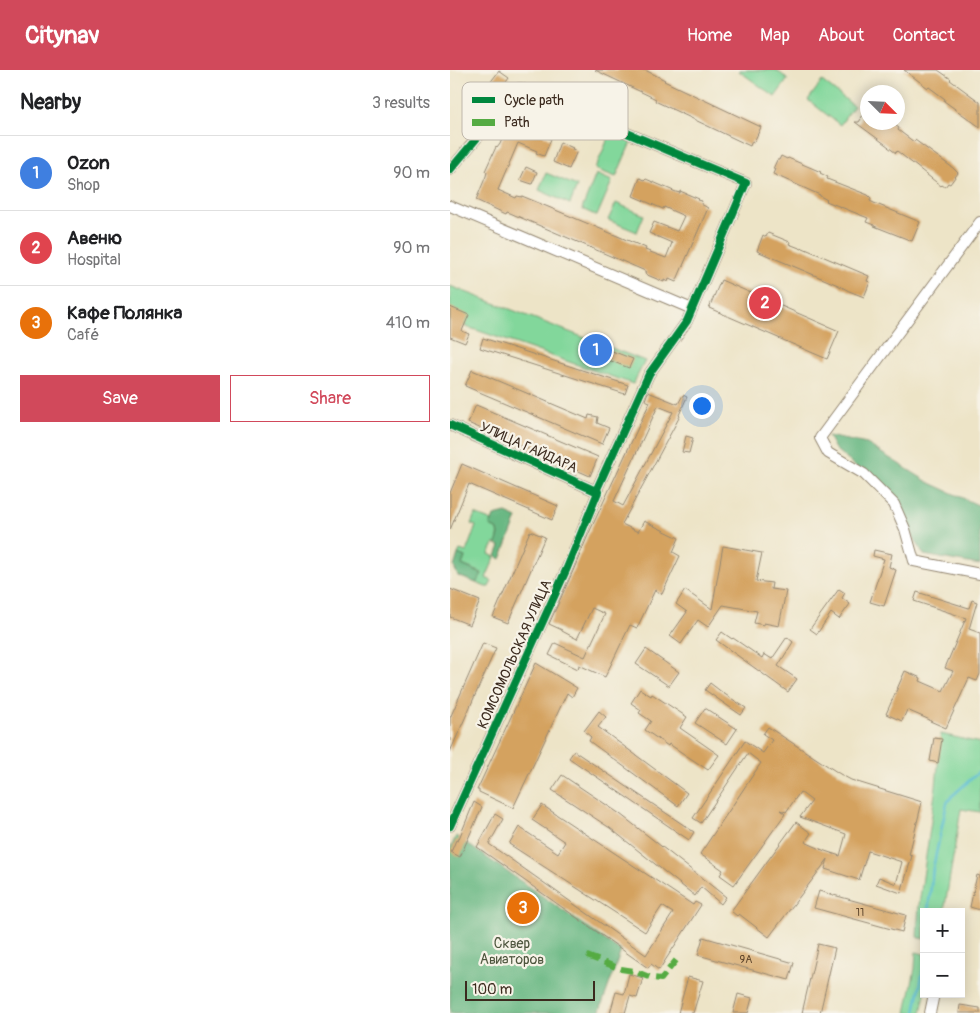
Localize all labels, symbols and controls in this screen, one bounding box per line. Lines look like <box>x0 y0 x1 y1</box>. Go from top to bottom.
text: Citynav <box>25 21 100 50</box>
text: Home <box>687 24 732 47</box>
text: Map <box>760 24 790 47</box>
text: About <box>818 24 864 47</box>
text: Contact <box>892 24 955 47</box>
legend <box>462 82 628 140</box>
north arrow <box>860 85 905 130</box>
text: Nearby <box>20 89 81 116</box>
text: Cycle path <box>504 92 564 109</box>
text: 3 results <box>372 93 430 113</box>
text: Path <box>504 114 529 131</box>
text: Ozon <box>67 151 110 175</box>
text: 1 <box>33 163 39 183</box>
text: 90 m <box>393 163 430 183</box>
text: Shop <box>67 175 100 195</box>
text: Авеню <box>67 226 122 250</box>
text: 2 <box>32 238 40 258</box>
text: 90 m <box>393 238 430 258</box>
text: Hospital <box>67 250 121 270</box>
pin: 2 <box>749 284 781 322</box>
text: Кафе Полянка <box>67 301 182 325</box>
text: 3 <box>32 313 40 333</box>
text: 410 m <box>386 313 430 333</box>
text: Café <box>67 325 99 345</box>
pin: 1 <box>580 331 612 369</box>
button: Save <box>20 375 220 422</box>
button: Share <box>230 375 430 422</box>
your location <box>689 393 715 419</box>
street label: УЛИЦА ГАЙДАРА <box>477 418 580 477</box>
street label: КОМСОМОЛЬСКАЯ УЛИЦА <box>474 577 555 731</box>
pin: 3 <box>507 889 539 927</box>
house number: 11 <box>856 906 864 919</box>
map controls <box>920 908 965 998</box>
button: + <box>920 908 965 953</box>
park label: Сквер Авиаторов <box>480 935 544 968</box>
house number: 9А <box>740 953 752 966</box>
button: − <box>920 953 965 998</box>
scale bar <box>465 978 595 1001</box>
text: 100 m <box>472 981 512 998</box>

